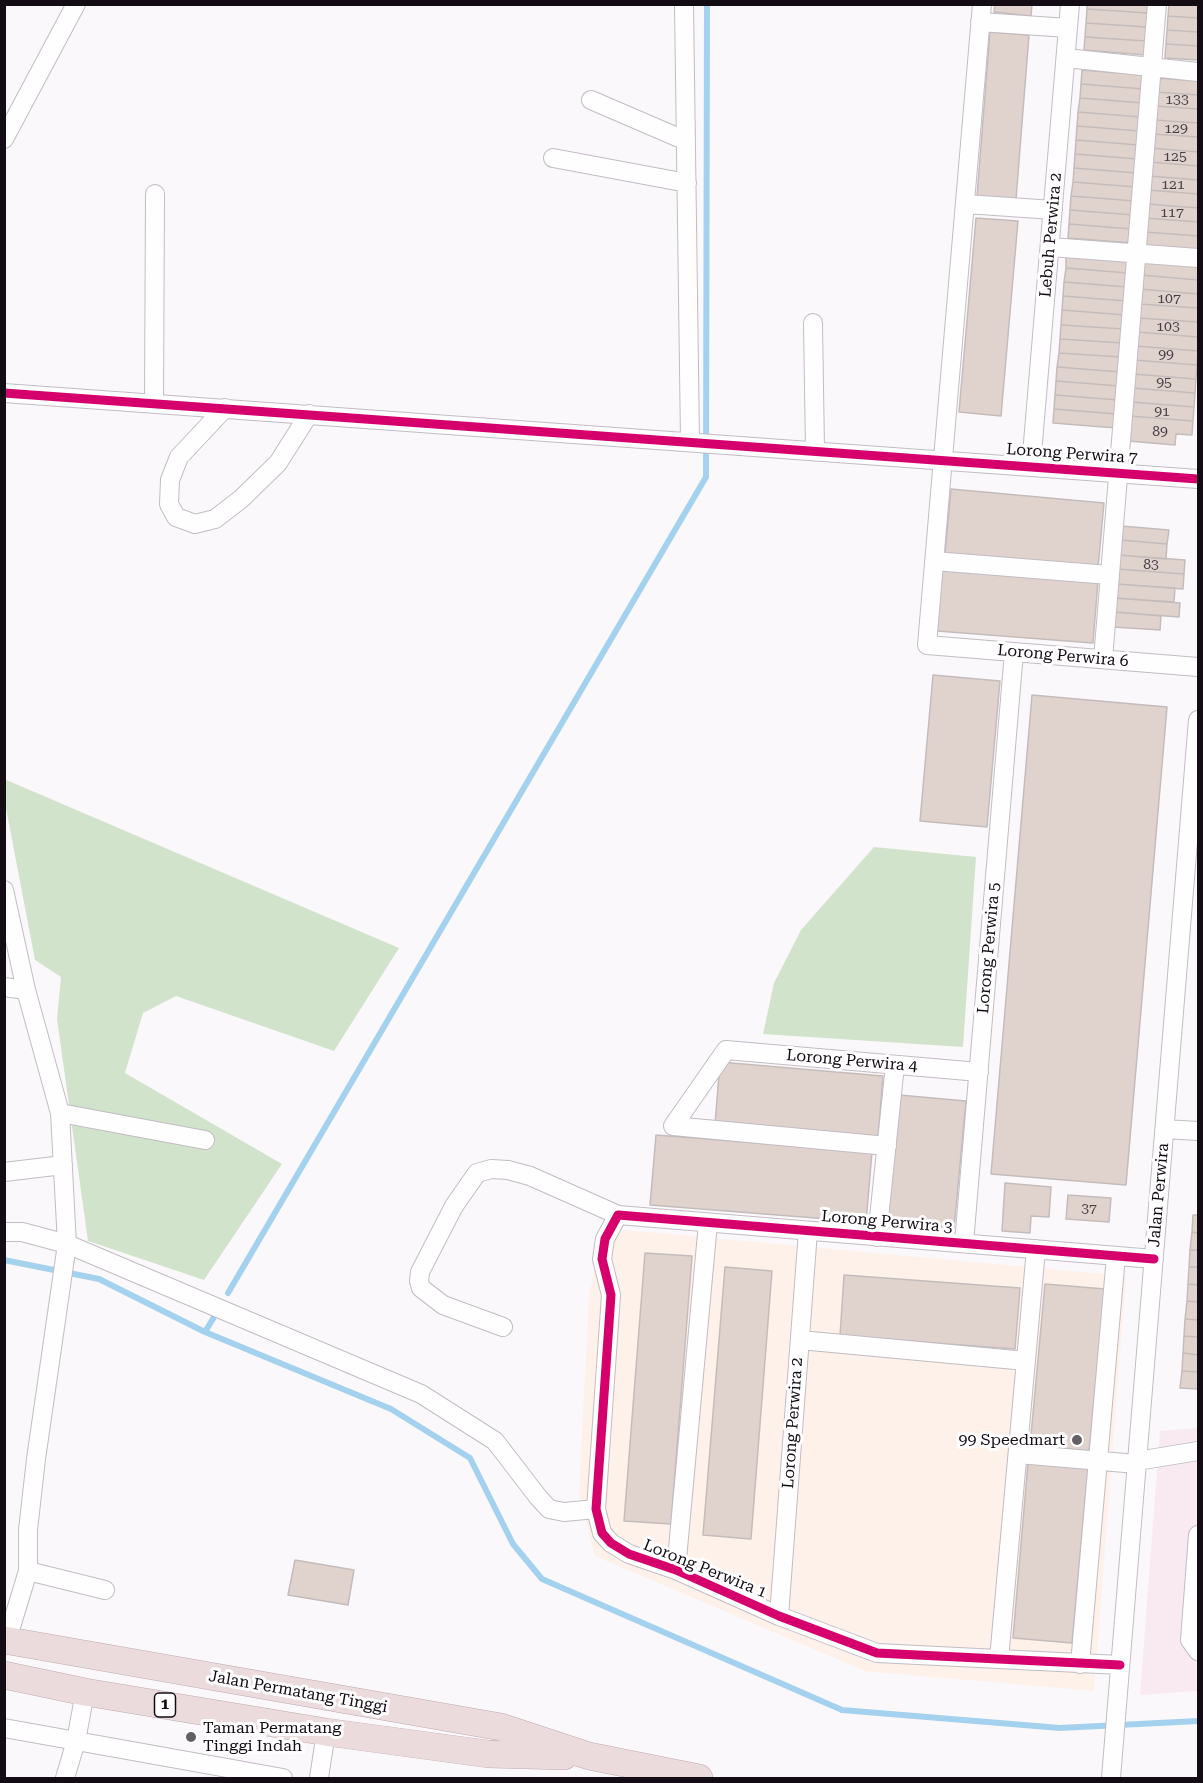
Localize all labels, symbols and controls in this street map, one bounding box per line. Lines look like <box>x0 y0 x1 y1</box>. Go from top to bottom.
house number: 133 <box>1165 92 1189 108</box>
house number: 129 <box>1164 121 1188 137</box>
house number: 125 <box>1163 149 1187 165</box>
street label: Lebuh Perwira 2 <box>1036 172 1066 298</box>
house number: 121 <box>1161 177 1185 193</box>
house number: 117 <box>1160 205 1184 221</box>
house number: 107 <box>1157 291 1181 307</box>
house number: 103 <box>1156 319 1180 335</box>
house number: 99 <box>1158 347 1174 363</box>
house number: 95 <box>1156 375 1172 391</box>
house number: 91 <box>1154 404 1170 420</box>
house number: 89 <box>1152 424 1168 440</box>
street label: Lorong Perwira 7 <box>1006 440 1138 468</box>
house number: 83 <box>1143 557 1159 573</box>
street label: Lorong Perwira 6 <box>997 641 1129 671</box>
street label: Lorong Perwira 5 <box>974 882 1004 1014</box>
street label: Lorong Perwira 4 <box>786 1046 918 1076</box>
street label: Jalan Perwira <box>1145 1142 1173 1248</box>
house number: 37 <box>1081 1201 1097 1217</box>
street label: Lorong Perwira 3 <box>821 1207 953 1237</box>
street label: Lorong Perwira 2 <box>779 1357 807 1489</box>
place label: 99 Speedmart <box>959 1430 1065 1450</box>
marker: 99 Speedmart <box>1070 1433 1084 1447</box>
street label: Lorong Perwira 1 <box>640 1535 770 1603</box>
street label: Jalan Permatang Tinggi <box>207 1667 389 1717</box>
road number: 1 <box>154 1693 176 1717</box>
place label: Taman Permatang Tinggi Indah <box>203 1718 341 1756</box>
marker: Taman Permatang Tinggi Indah <box>184 1730 198 1744</box>

